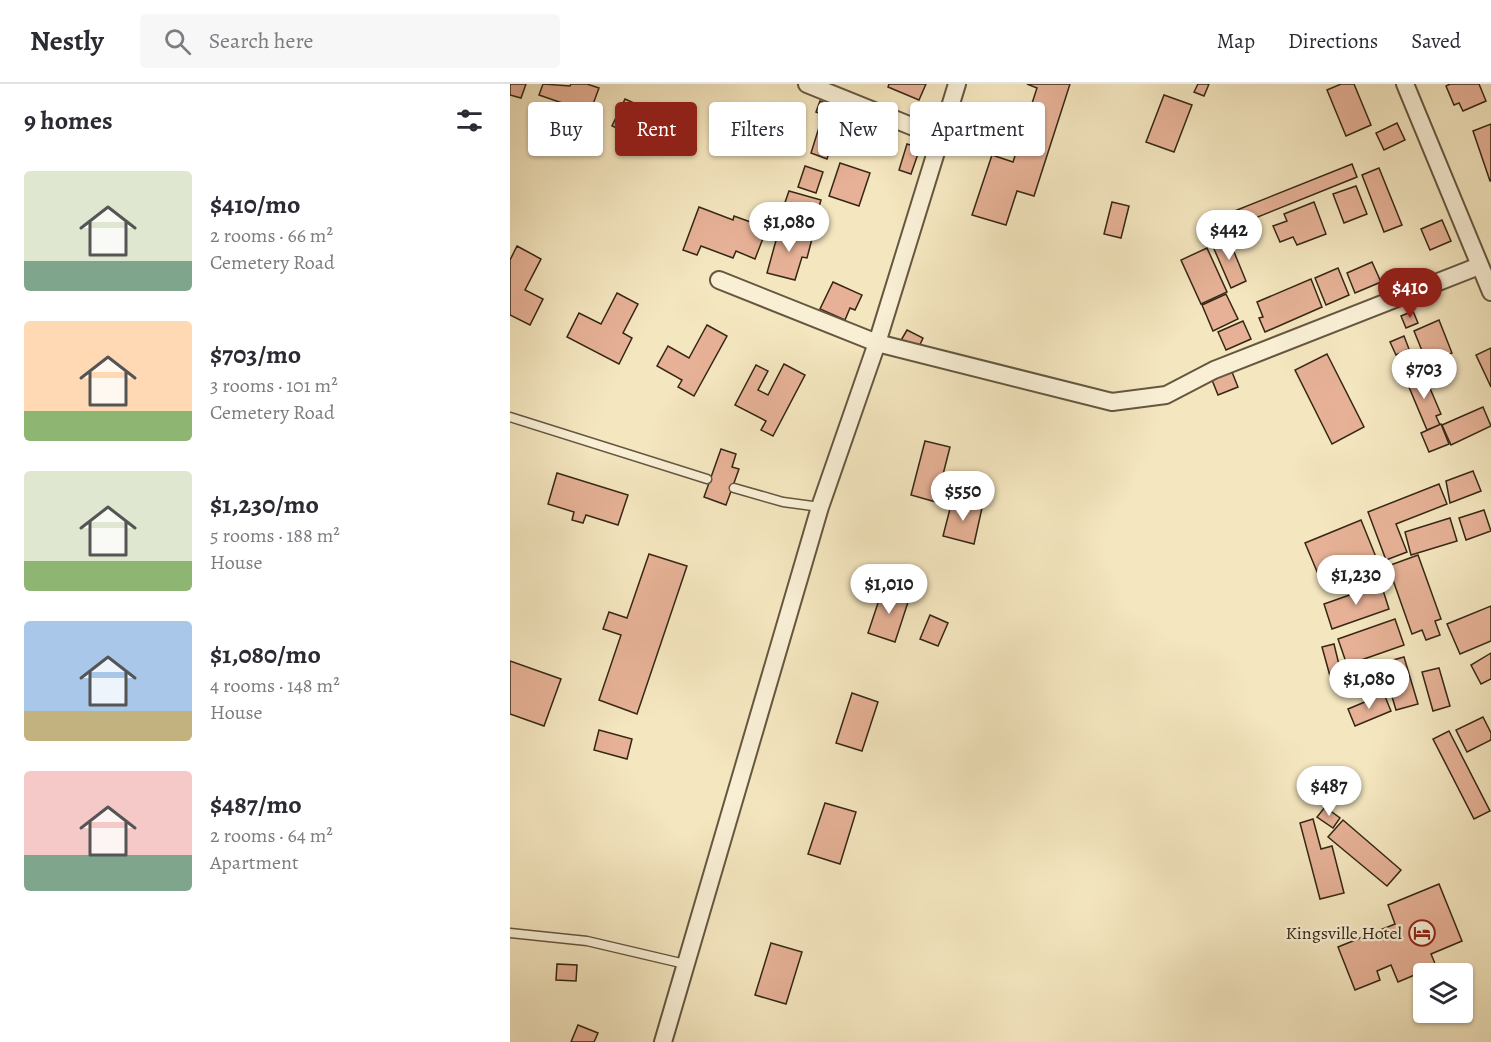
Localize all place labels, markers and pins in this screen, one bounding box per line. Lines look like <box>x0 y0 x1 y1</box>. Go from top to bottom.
pin: $1,080 <box>740 202 838 253</box>
pin: $442 <box>1193 210 1265 261</box>
pin: $410 <box>1374 268 1446 319</box>
pin: $703 <box>1388 349 1460 400</box>
pin: $550 <box>927 471 999 522</box>
pin: $1,230 <box>1307 555 1405 606</box>
pin: $1,010 <box>840 564 938 615</box>
pin: $1,080 <box>1320 659 1418 710</box>
pin: $487 <box>1293 766 1365 817</box>
hotel icon: Kingsville Hotel <box>1407 918 1437 948</box>
place label: Kingsville Hotel <box>1285 921 1403 945</box>

